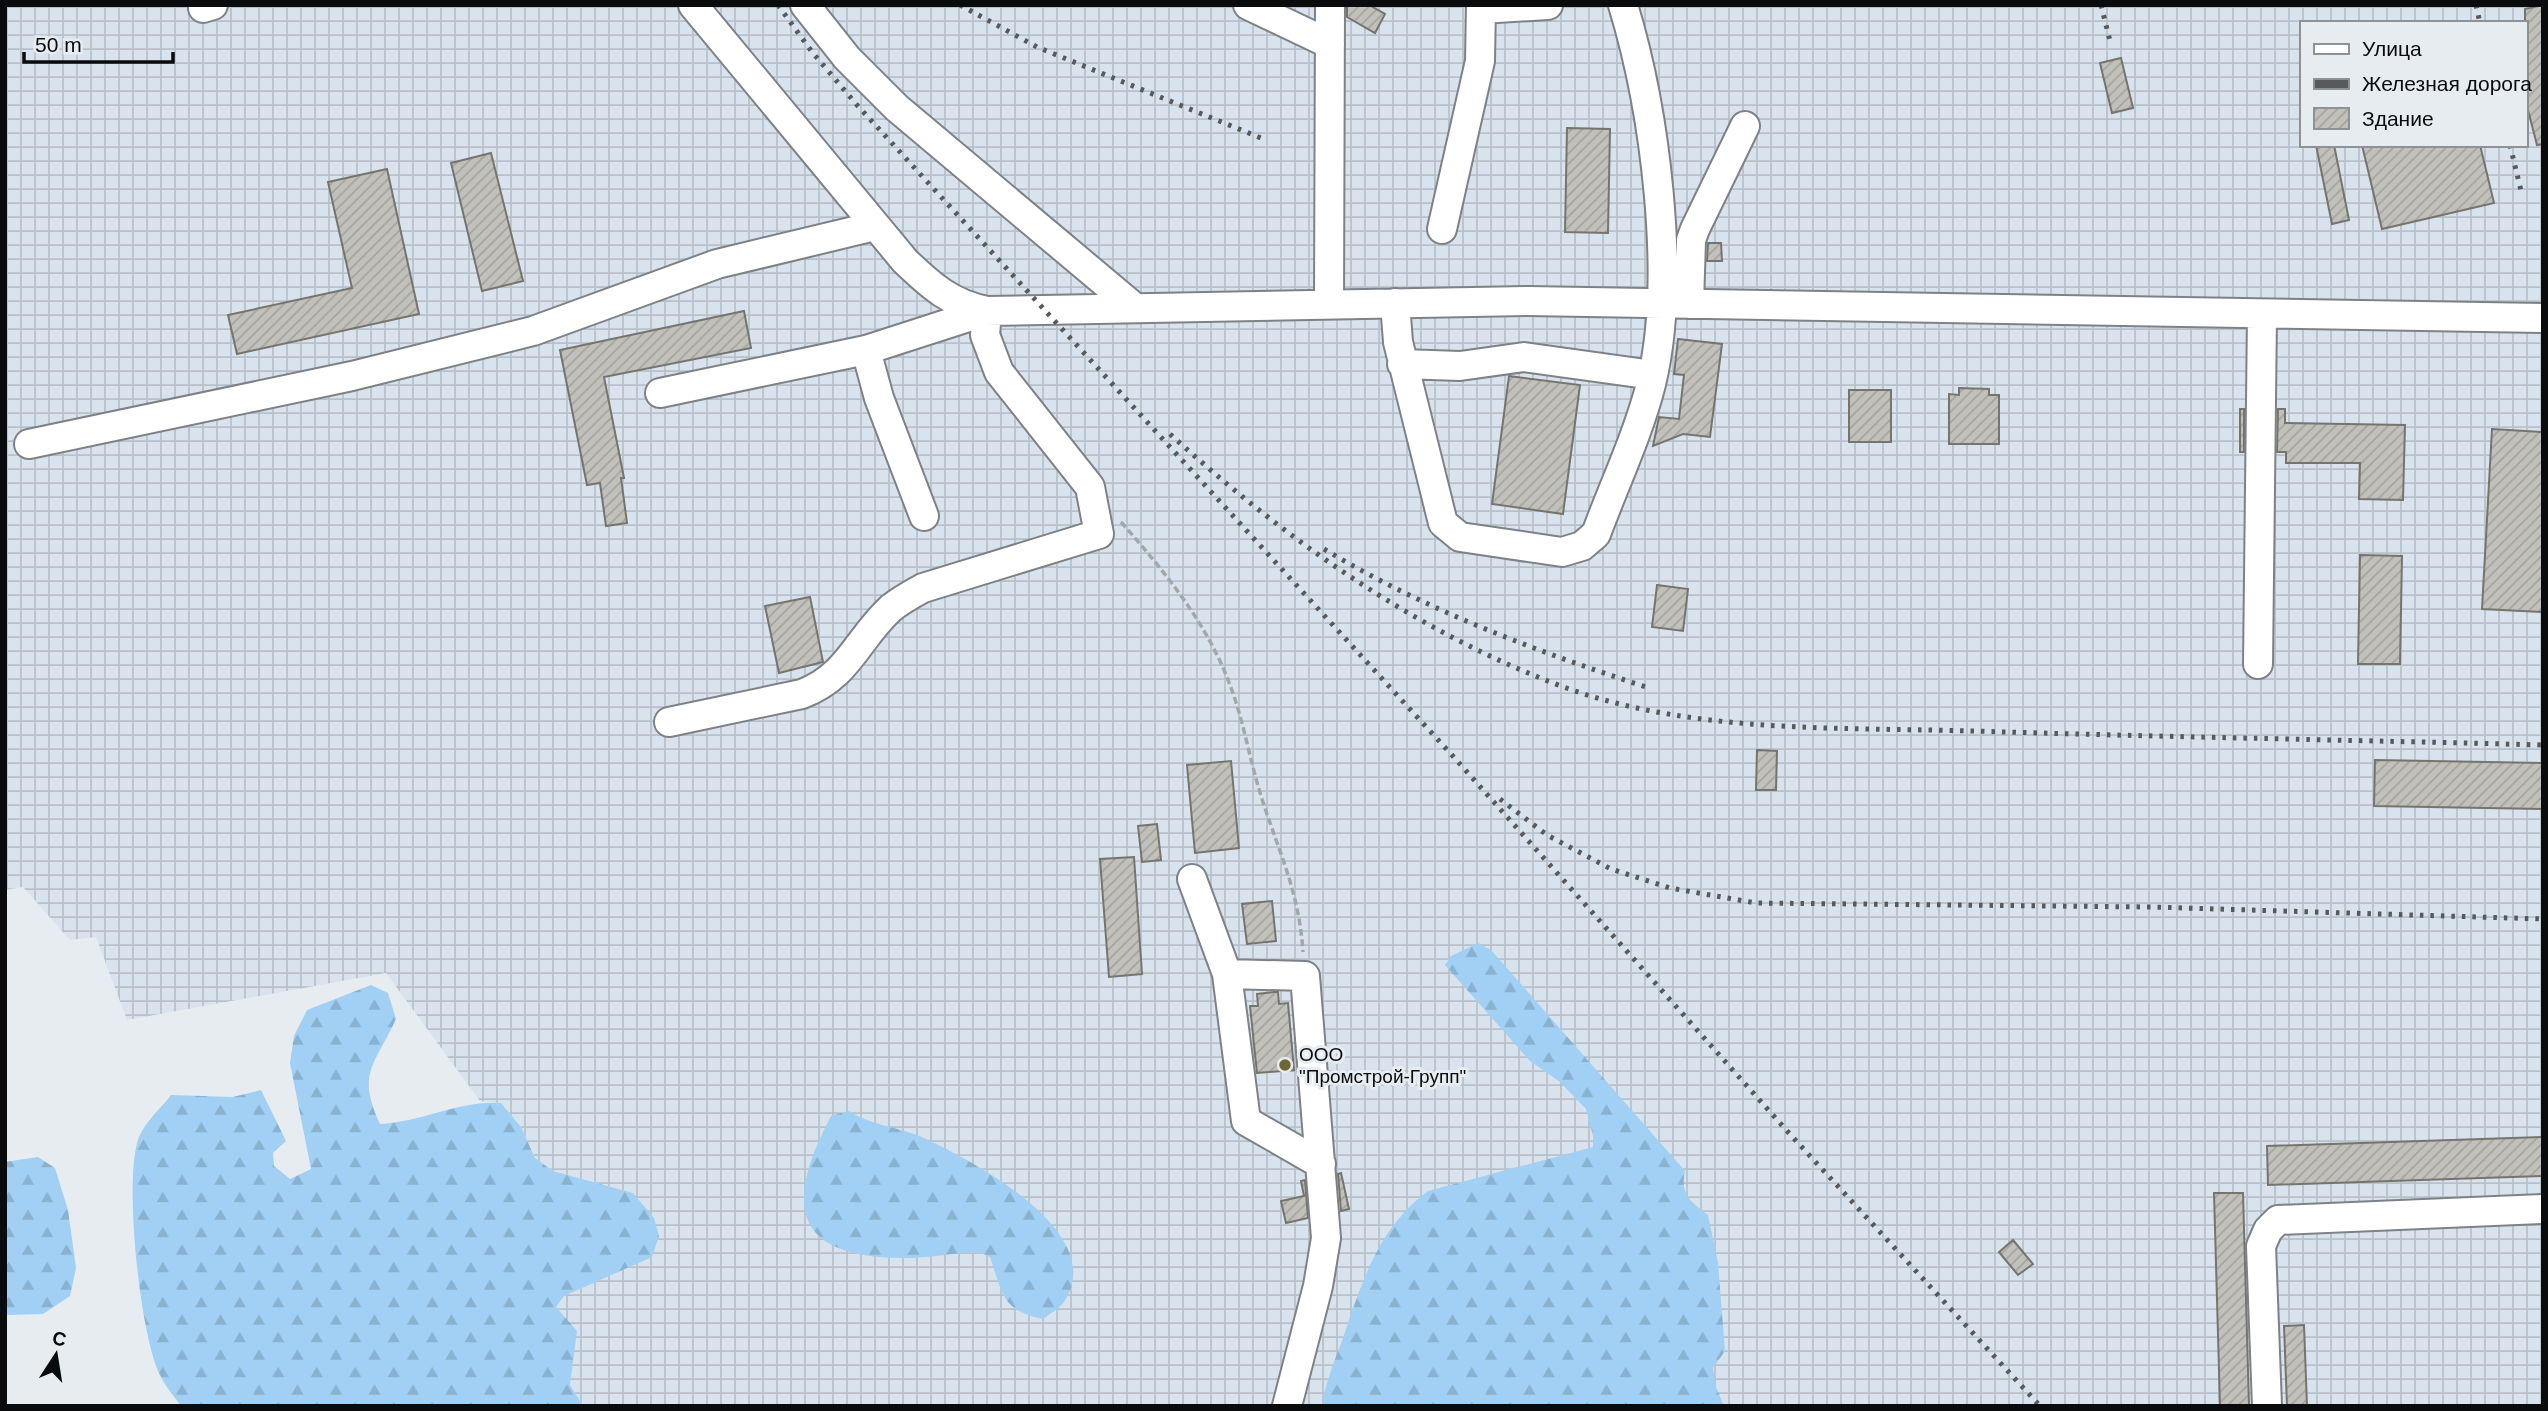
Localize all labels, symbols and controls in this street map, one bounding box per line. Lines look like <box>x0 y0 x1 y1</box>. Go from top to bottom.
scale bar <box>24 21 173 65</box>
legend <box>2300 21 2527 147</box>
text: 50 m <box>35 33 82 56</box>
text: Улица <box>2362 37 2422 60</box>
text: Железная дорога <box>2362 72 2532 95</box>
text: Здание <box>2362 107 2434 130</box>
place label: ООО "Промстрой-Групп" <box>1299 1044 1466 1087</box>
marker: ООО "Промстрой-Групп" <box>1277 1057 1293 1073</box>
north arrow <box>21 1320 91 1390</box>
text: С <box>51 1327 69 1351</box>

